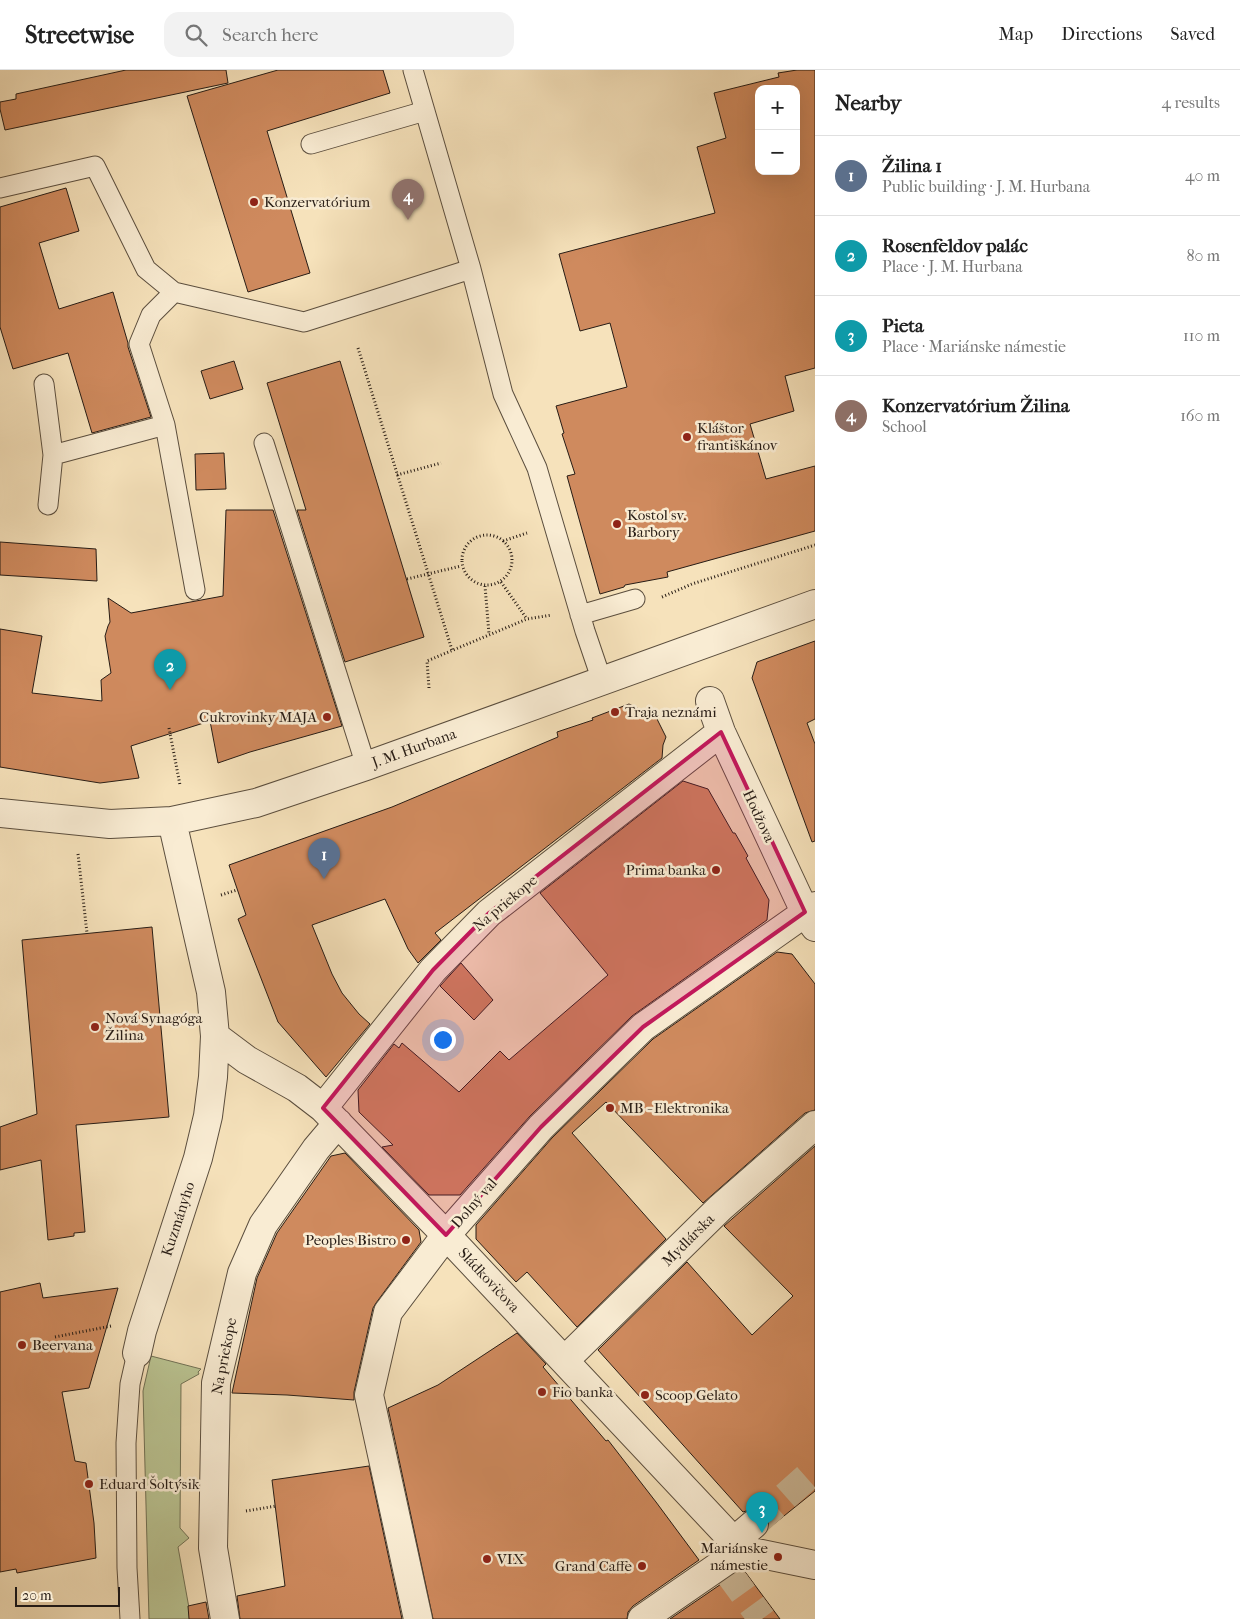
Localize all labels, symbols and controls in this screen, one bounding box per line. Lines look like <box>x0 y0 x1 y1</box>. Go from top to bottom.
search box <box>164 12 514 57</box>
text: Streetwise <box>25 21 134 49</box>
icon: search <box>182 21 210 49</box>
text: Search here <box>222 24 318 46</box>
text: Map <box>999 24 1033 45</box>
text: Directions <box>1061 24 1142 45</box>
text: Saved <box>1170 24 1215 45</box>
map controls <box>755 85 800 175</box>
button: + <box>755 85 800 130</box>
text: Nearby <box>835 91 901 115</box>
text: 4 results <box>1162 93 1220 112</box>
button: − <box>755 130 800 175</box>
text: Žilina 1 <box>882 155 942 177</box>
text: 1 <box>848 166 854 185</box>
text: 40 m <box>1185 166 1220 185</box>
text: Public building · J. M. Hurbana <box>882 177 1090 196</box>
pin: 4 <box>392 179 424 220</box>
place label: Konzervatórium <box>264 193 371 211</box>
marker: Konzervatórium <box>248 196 260 208</box>
text: Rosenfeldov palác <box>882 235 1028 257</box>
text: 2 <box>847 246 855 265</box>
text: 80 m <box>1186 246 1220 265</box>
text: Place · J. M. Hurbana <box>882 257 1023 276</box>
text: Pieta <box>882 315 924 337</box>
text: 3 <box>848 326 854 345</box>
text: 110 m <box>1183 326 1220 345</box>
text: Place · Mariánske námestie <box>882 337 1066 356</box>
text: Konzervatórium Žilina <box>882 395 1070 417</box>
text: 4 <box>846 406 856 425</box>
text: 160 m <box>1180 406 1220 425</box>
text: School <box>882 417 927 436</box>
place label: Kláštor františkánov <box>697 419 778 454</box>
marker: Kláštor františkánov <box>681 431 693 443</box>
place label: Kostol sv. Barbory <box>627 506 686 541</box>
marker: Kostol sv. Barbory <box>611 518 623 530</box>
pin: 2 <box>154 649 186 690</box>
place label: Traja neznámi <box>625 703 717 721</box>
marker: Traja neznámi <box>609 706 621 718</box>
place label: Cukrovinky MAJA <box>199 708 317 726</box>
marker: Cukrovinky MAJA <box>321 711 333 723</box>
street label: J. M. Hurbana <box>369 724 460 772</box>
street label: Hodžova <box>739 787 779 846</box>
pin: 1 <box>308 838 340 879</box>
place label: Prima banka <box>625 861 707 879</box>
marker: Prima banka <box>710 864 722 876</box>
street label: Na priekope <box>469 871 541 935</box>
place label: Nová Synagóga Žilina <box>105 1009 204 1044</box>
marker: Nová Synagóga Žilina <box>89 1021 101 1033</box>
your location <box>430 1027 456 1053</box>
place label: MB - Elektronika <box>620 1099 730 1117</box>
marker: MB - Elektronika <box>604 1102 616 1114</box>
street label: Dolný val <box>447 1174 501 1232</box>
street label: Kuzmányho <box>158 1179 199 1259</box>
street label: Mydlárska <box>658 1209 719 1270</box>
place label: Peoples Bistro <box>305 1231 396 1249</box>
marker: Peoples Bistro <box>400 1234 412 1246</box>
street label: Sládkovičova <box>454 1244 524 1317</box>
street label: Na priekope <box>208 1315 240 1396</box>
place label: Beervana <box>32 1336 94 1354</box>
marker: Beervana <box>16 1339 28 1351</box>
place label: Fio banka <box>552 1383 614 1401</box>
marker: Fio banka <box>536 1386 548 1398</box>
place label: Scoop Gelato <box>655 1386 738 1404</box>
marker: Scoop Gelato <box>639 1389 651 1401</box>
place label: Eduard Šoltýsik <box>99 1475 200 1493</box>
marker: Eduard Šoltýsik <box>83 1478 95 1490</box>
pin: 3 <box>746 1492 778 1533</box>
place label: Mariánske námestie <box>700 1539 769 1574</box>
place label: VIX <box>496 1550 525 1568</box>
marker: Mariánske námestie <box>772 1551 784 1563</box>
marker: VIX <box>481 1553 493 1565</box>
place label: Grand Caffe <box>555 1557 633 1575</box>
marker: Grand Caffe <box>636 1560 648 1572</box>
scale bar <box>15 1584 120 1607</box>
text: 20 m <box>22 1587 52 1604</box>

